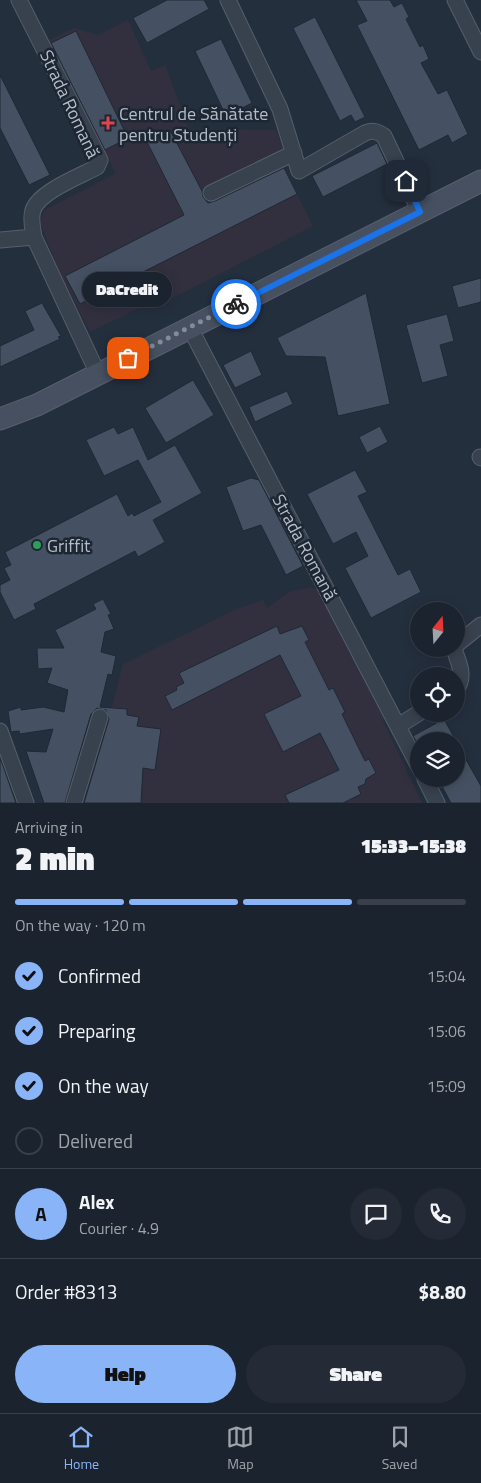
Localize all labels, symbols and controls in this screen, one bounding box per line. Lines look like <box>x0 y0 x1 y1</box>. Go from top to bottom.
street label: Strada Romană <box>33 45 107 163</box>
place label: Centrul de Sănătate pentru Studenți <box>119 100 268 148</box>
marker: Centrul de Sănătate pentru Studenți <box>101 116 115 130</box>
pin <box>385 160 427 202</box>
icon: home <box>392 167 420 195</box>
callout: DaCredit <box>83 273 173 308</box>
text: DaCredit <box>96 277 158 301</box>
courier <box>211 279 261 329</box>
icon: bike <box>222 290 250 318</box>
pin <box>107 337 149 379</box>
icon: bag <box>114 344 142 372</box>
street label: Strada Romană <box>266 489 344 605</box>
place label: Griffit <box>47 532 91 559</box>
marker: Griffit <box>31 539 43 551</box>
north arrow <box>410 602 465 658</box>
map controls <box>410 602 465 787</box>
button: locate <box>410 667 465 722</box>
button: layers <box>410 732 465 787</box>
text: Arriving in <box>15 815 83 839</box>
text: 15:33–15:38 <box>361 831 466 860</box>
text: 2 min <box>15 834 95 882</box>
text: On the way · 120 m <box>15 913 146 937</box>
text: Confirmed <box>58 961 141 990</box>
icon: check <box>15 962 43 990</box>
text: 15:04 <box>427 964 466 988</box>
text: Preparing <box>58 1016 135 1045</box>
icon: check <box>15 1017 43 1045</box>
text: 15:06 <box>427 1019 466 1043</box>
text: On the way <box>58 1071 149 1100</box>
icon: check <box>15 1072 43 1100</box>
text: 15:09 <box>427 1074 466 1098</box>
text: Delivered <box>58 1126 133 1155</box>
text: Alex <box>79 1187 114 1216</box>
button: chat <box>350 1188 402 1240</box>
button: phone <box>414 1188 466 1240</box>
text: A <box>35 1199 47 1228</box>
text: Courier · 4.9 <box>79 1216 159 1240</box>
text: Order #8313 <box>15 1277 117 1306</box>
text: $8.80 <box>419 1277 466 1306</box>
button: Help <box>15 1345 236 1403</box>
button: Share <box>246 1345 466 1403</box>
tab: Home <box>64 1423 99 1474</box>
tab: Map <box>226 1423 254 1474</box>
tab: Saved <box>382 1423 417 1474</box>

